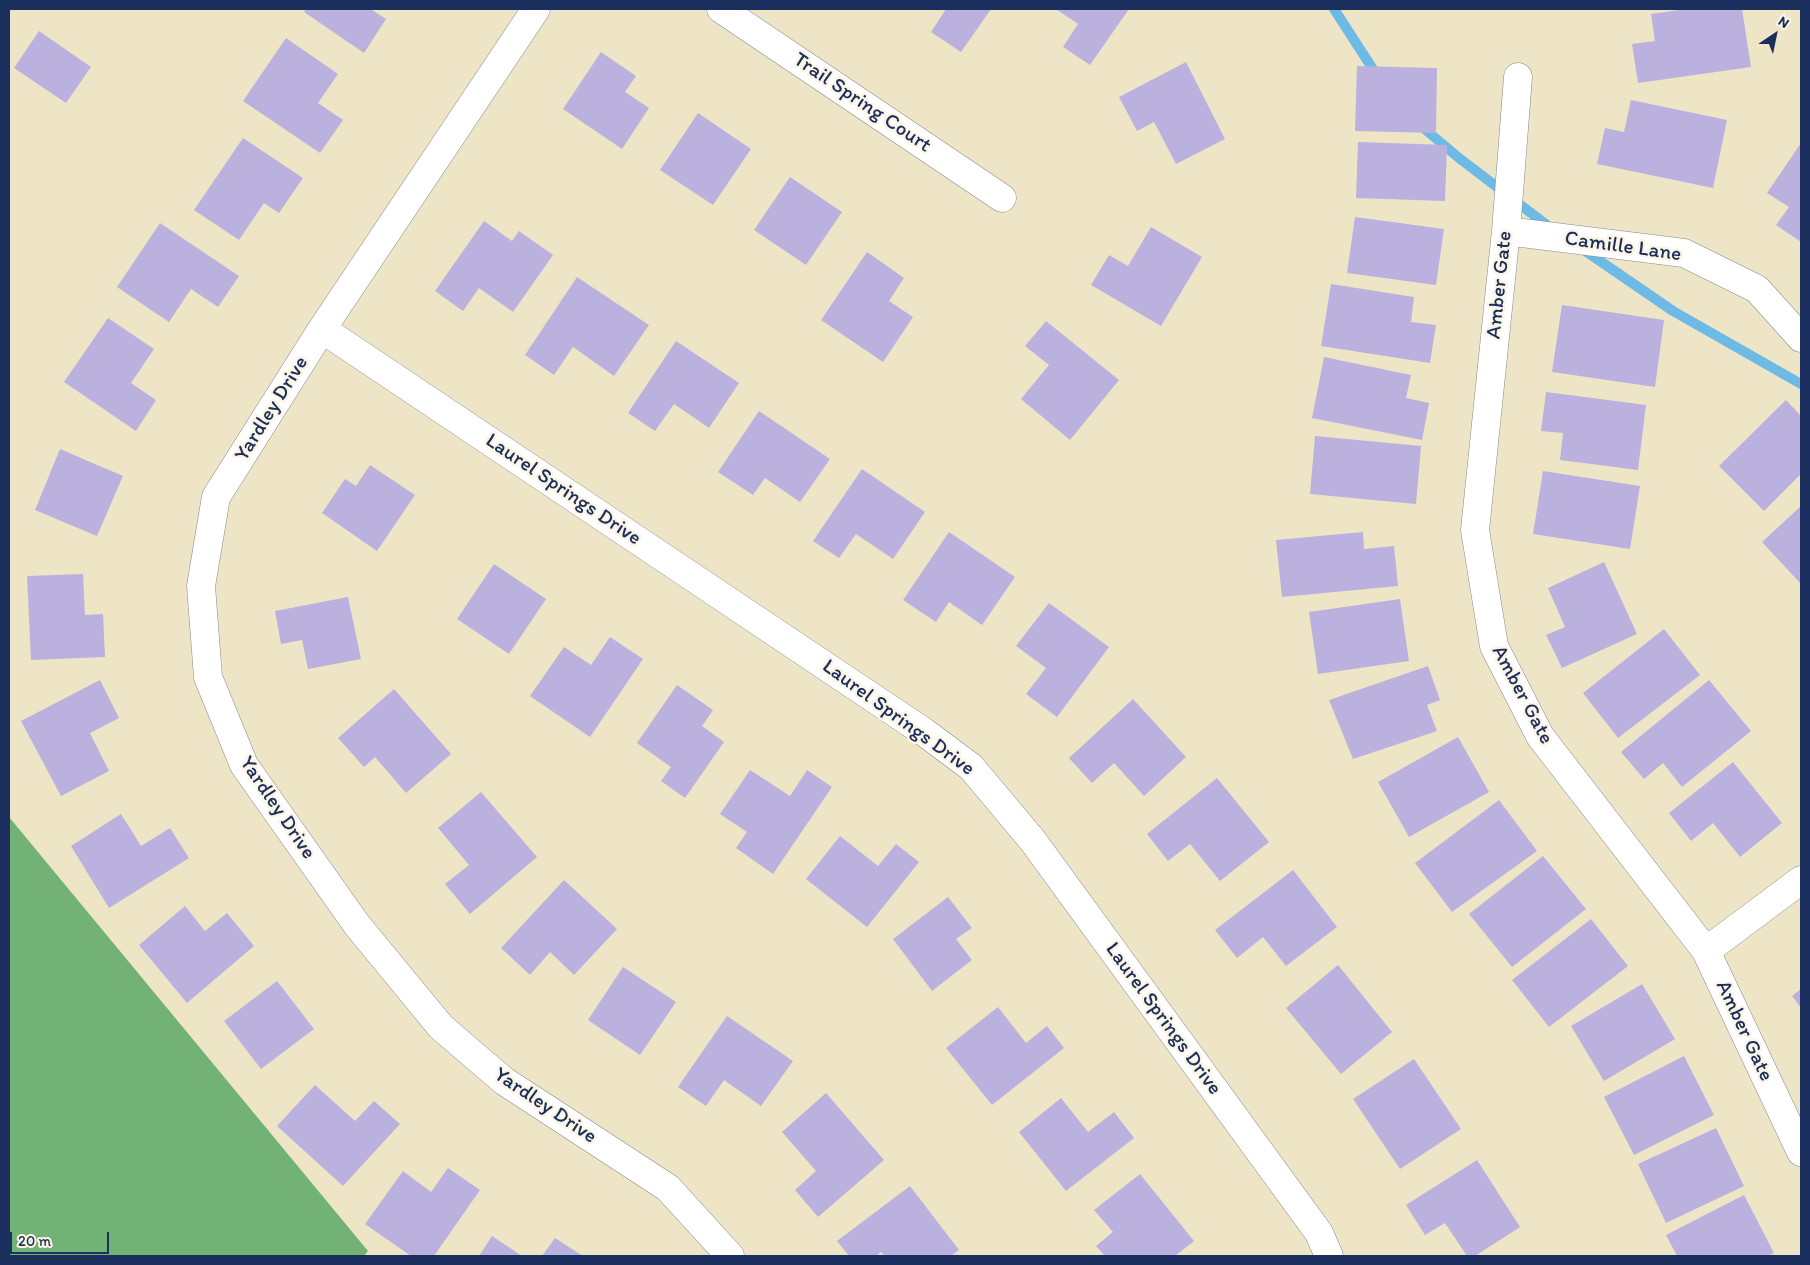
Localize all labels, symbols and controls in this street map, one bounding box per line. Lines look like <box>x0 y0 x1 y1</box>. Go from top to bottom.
north arrow <box>1750 10 1800 60</box>
text: N <box>1775 12 1792 32</box>
street label: Trail Spring Court <box>788 48 936 158</box>
street label: Camille Lane <box>1563 226 1683 268</box>
street label: Amber Gate <box>1482 230 1518 340</box>
street label: Yardley Drive <box>230 352 314 466</box>
street label: Laurel Springs Drive <box>480 429 646 551</box>
street label: Amber Gate <box>1485 641 1559 749</box>
street label: Laurel Springs Drive <box>817 654 979 782</box>
street label: Yardley Drive <box>233 752 321 864</box>
street label: Laurel Springs Drive <box>1099 938 1227 1100</box>
street label: Amber Gate <box>1710 977 1778 1085</box>
street label: Yardley Drive <box>489 1062 601 1150</box>
scale bar <box>12 1222 111 1254</box>
text: 20 m <box>18 1232 51 1250</box>

